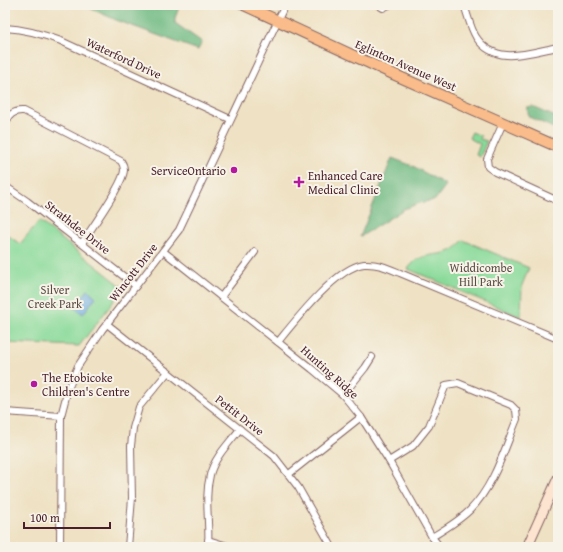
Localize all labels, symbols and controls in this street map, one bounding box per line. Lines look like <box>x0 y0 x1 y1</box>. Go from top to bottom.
street label: Waterford Drive <box>84 33 165 83</box>
street label: Eglinton Avenue West <box>353 35 460 95</box>
place label: ServiceOntario <box>151 162 226 179</box>
marker: ServiceOntario <box>229 165 239 175</box>
place label: Enhanced Care Medical Clinic <box>308 167 383 198</box>
marker: Enhanced Care Medical Clinic <box>293 176 305 188</box>
street label: Strathdee Drive <box>42 196 115 258</box>
street label: Wincott Drive <box>105 239 161 305</box>
park label: Widdicombe Hill Park <box>450 259 513 290</box>
park label: Silver Creek Park <box>28 281 83 312</box>
street label: Hunting Ridge <box>297 341 363 403</box>
place label: The Etobicoke Children's Centre <box>42 369 130 400</box>
marker: The Etobicoke Children's Centre <box>29 379 39 389</box>
street label: Pettit Drive <box>212 391 268 440</box>
scale bar <box>24 504 110 530</box>
text: 100 m <box>30 509 60 526</box>

